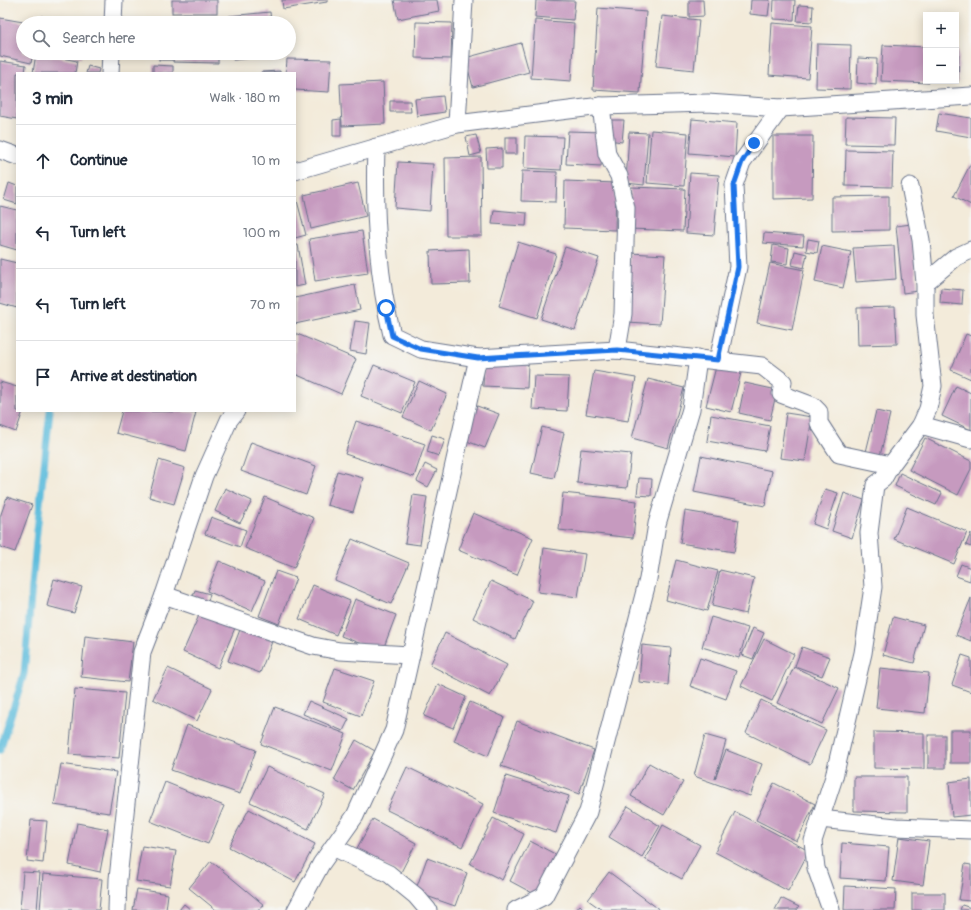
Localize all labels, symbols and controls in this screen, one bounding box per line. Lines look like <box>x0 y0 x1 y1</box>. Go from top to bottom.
map controls <box>923 12 959 84</box>
button: + <box>923 12 959 48</box>
search box <box>16 16 296 60</box>
icon: search <box>30 27 52 49</box>
text: Search here <box>62 29 135 48</box>
button: − <box>923 48 959 84</box>
text: 3 min <box>32 88 73 109</box>
text: Walk · 180 m <box>210 90 280 106</box>
route end <box>745 134 763 152</box>
icon: ahead <box>32 150 54 172</box>
text: Continue <box>70 151 128 170</box>
text: 10 m <box>252 153 280 169</box>
icon: left <box>32 222 54 244</box>
text: Turn left <box>70 223 126 242</box>
text: 100 m <box>243 225 280 241</box>
icon: left <box>32 294 54 316</box>
text: Turn left <box>70 295 126 314</box>
text: 70 m <box>250 297 280 313</box>
route start <box>377 299 395 317</box>
icon: arrive <box>32 366 54 388</box>
text: Arrive at destination <box>70 367 197 386</box>

